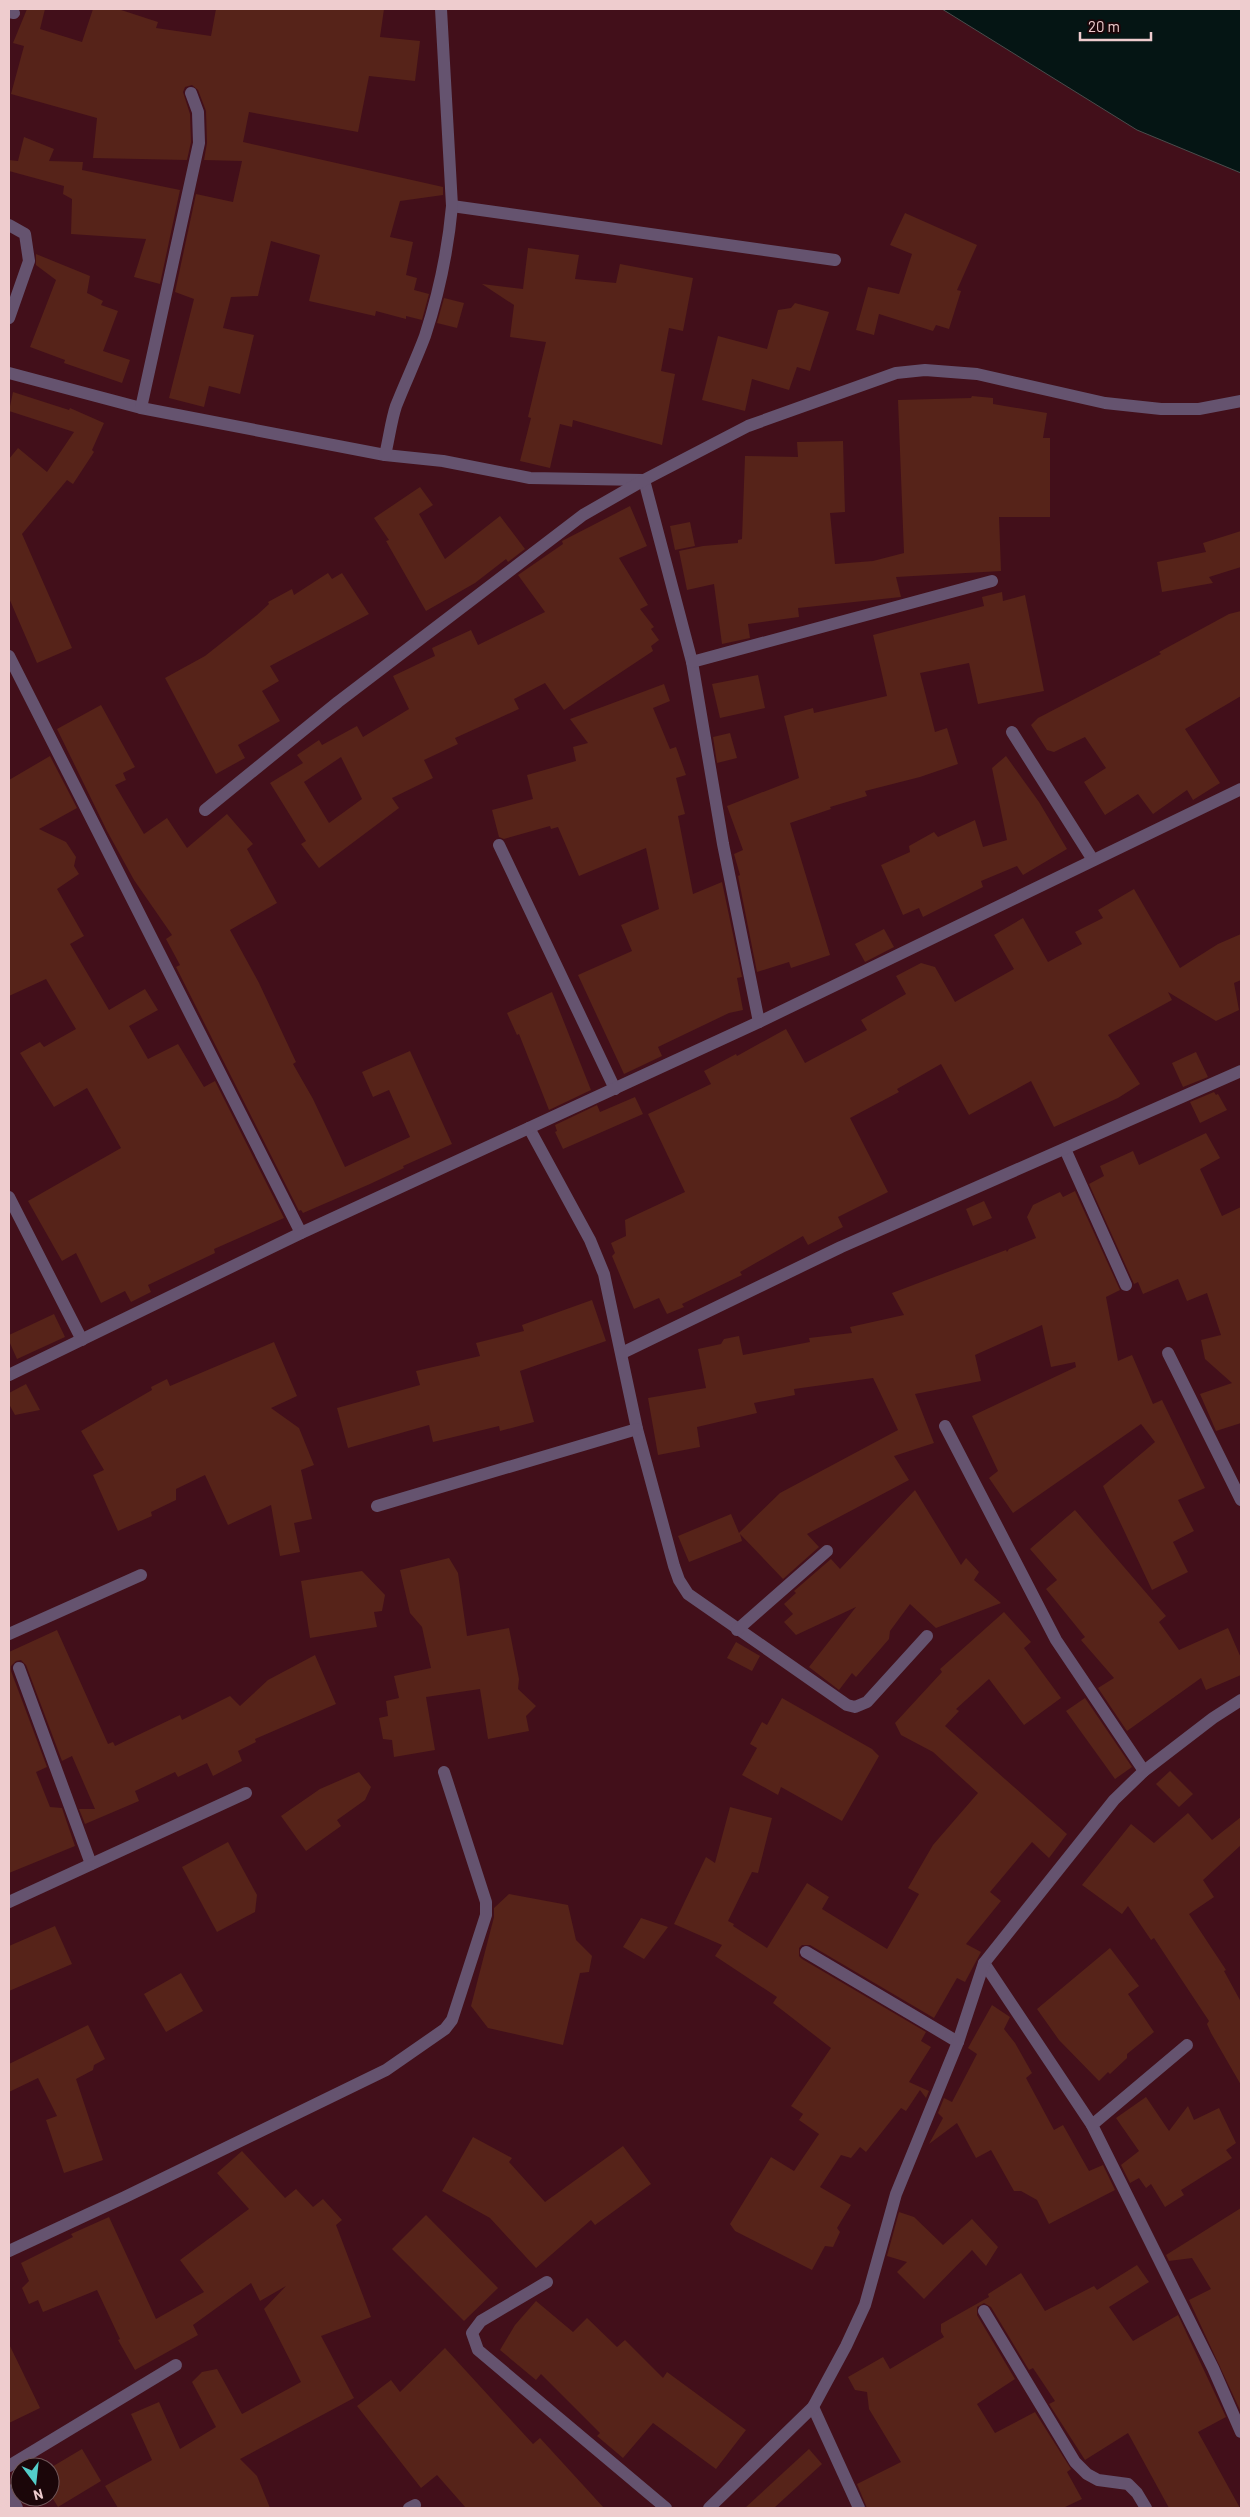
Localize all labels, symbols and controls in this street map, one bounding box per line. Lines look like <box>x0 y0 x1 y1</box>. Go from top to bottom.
scale bar <box>1080 10 1151 42</box>
text: 20 m <box>1088 17 1120 35</box>
north arrow <box>10 2457 60 2507</box>
text: N <box>32 2486 45 2504</box>

